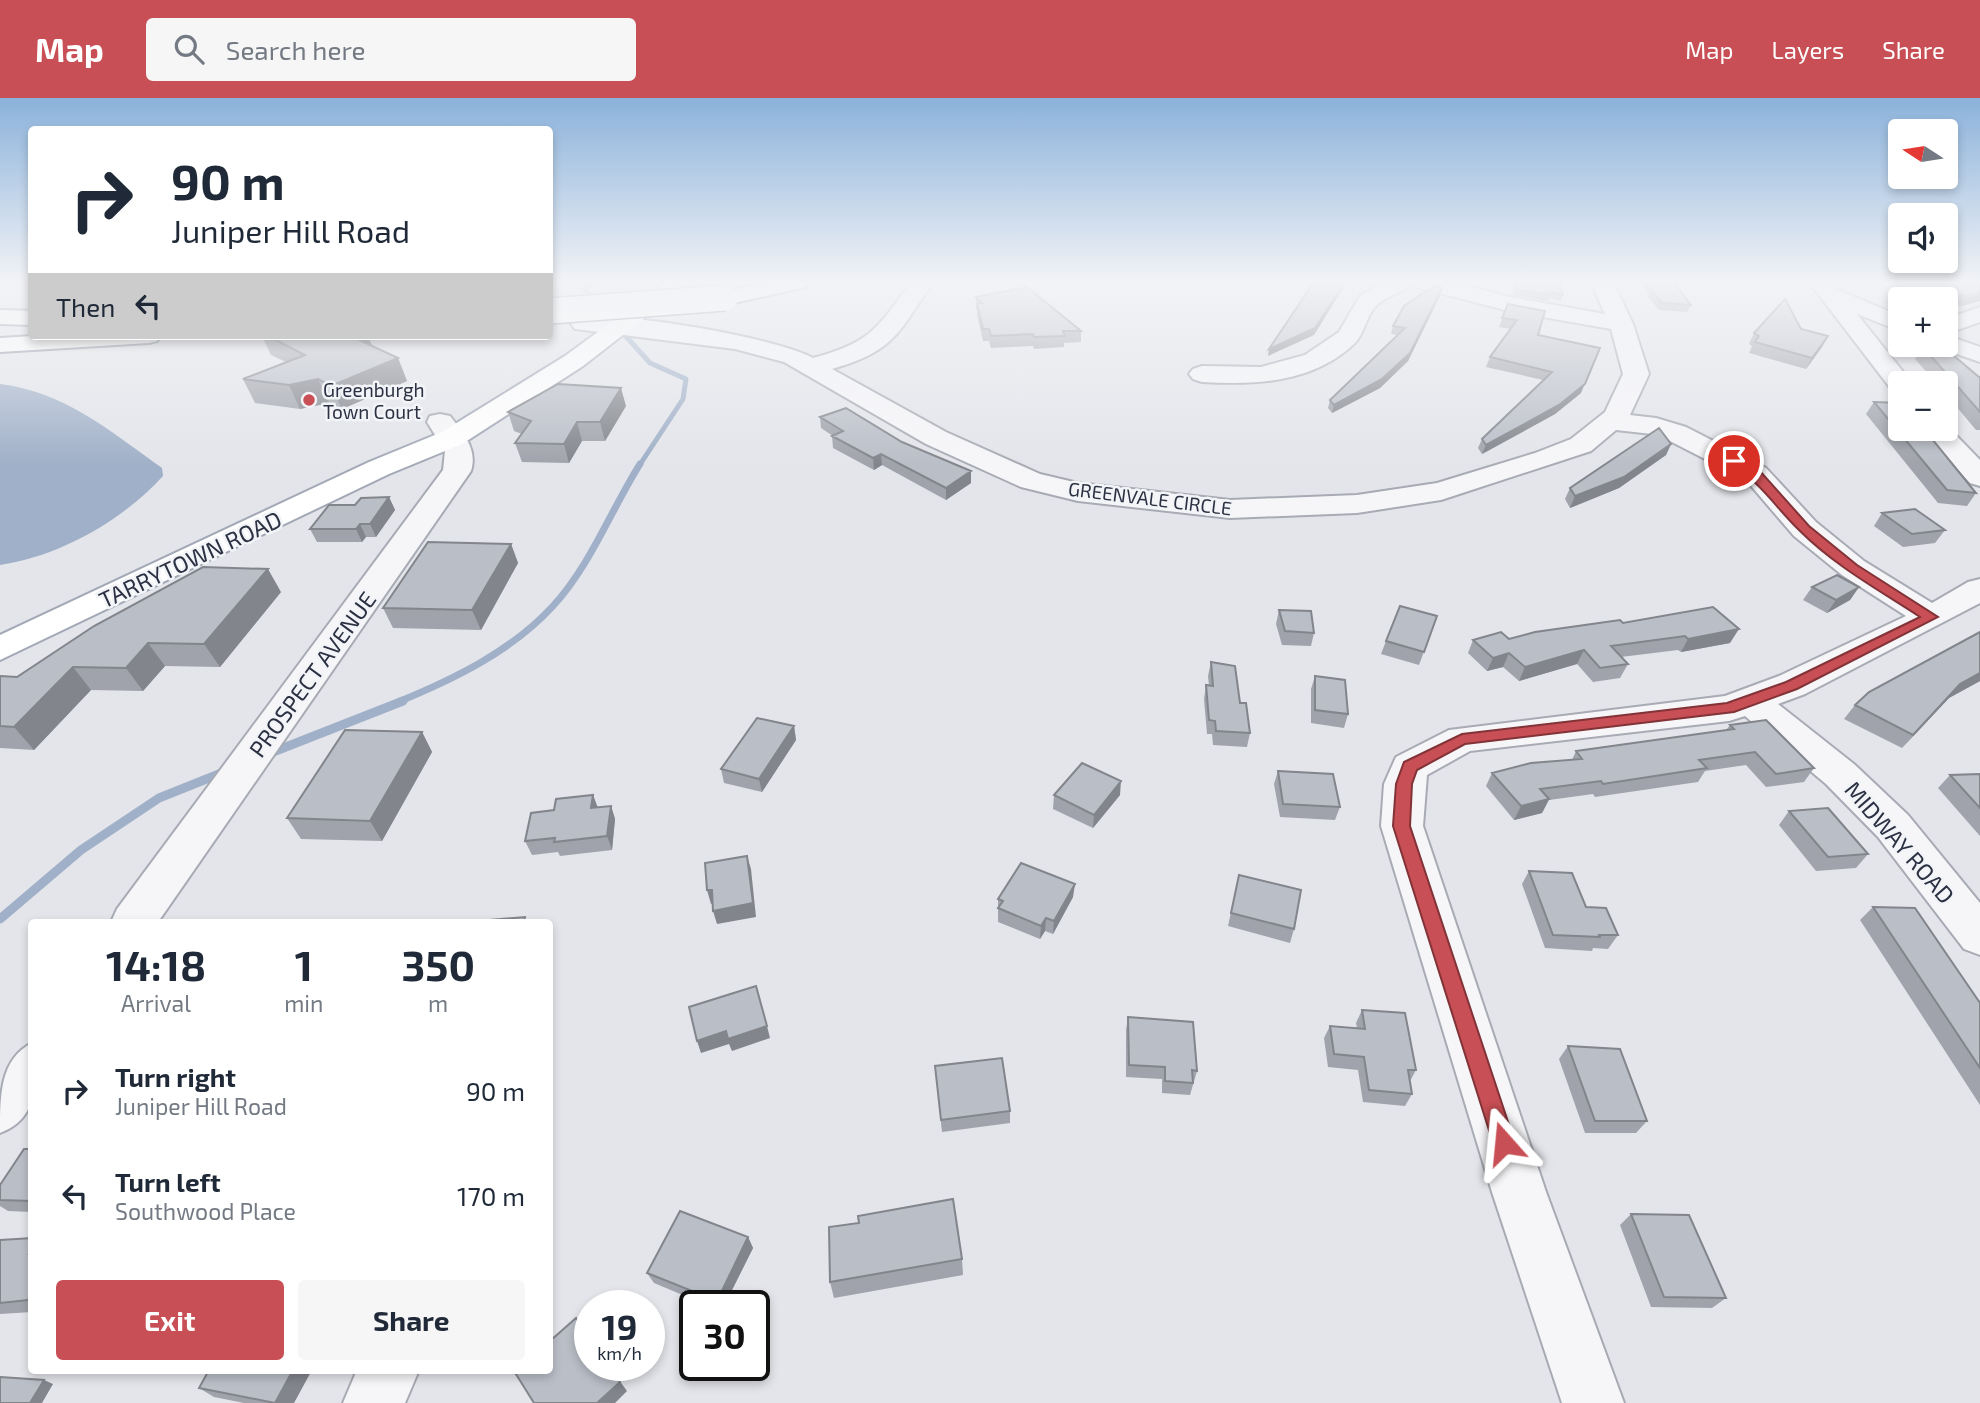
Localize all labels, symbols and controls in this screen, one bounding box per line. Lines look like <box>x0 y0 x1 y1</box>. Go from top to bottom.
search box <box>146 18 636 81</box>
text: Map <box>35 29 104 69</box>
icon: search <box>170 30 208 68</box>
text: Search here <box>226 34 365 65</box>
text: Map <box>1685 35 1733 64</box>
text: Layers <box>1771 35 1844 64</box>
text: Share <box>1882 35 1945 64</box>
north arrow <box>1888 119 1958 189</box>
map controls <box>1888 119 1958 441</box>
text: 90 m <box>171 151 285 210</box>
icon: right <box>56 154 147 245</box>
button: sound <box>1888 203 1958 273</box>
text: Juniper Hill Road <box>171 211 410 249</box>
icon: left <box>129 287 167 325</box>
button: + <box>1888 287 1958 357</box>
text: Then <box>56 291 115 322</box>
button: − <box>1888 371 1958 441</box>
place label: Greenburgh Town Court <box>323 378 425 423</box>
marker: Greenburgh Town Court <box>301 392 317 408</box>
pin <box>1704 431 1764 491</box>
icon: arrive <box>1715 442 1753 480</box>
street label: GREENVALE CIRCLE <box>1067 477 1233 519</box>
street label: TARRYTOWN ROAD <box>94 504 286 614</box>
street label: PROSPECT AVENUE <box>243 586 381 762</box>
street label: MIDWAY ROAD <box>1839 775 1961 909</box>
text: 14:18 <box>106 939 206 989</box>
text: 1 <box>295 939 313 989</box>
text: 350 <box>401 939 475 989</box>
text: Arrival <box>121 989 191 1017</box>
text: min <box>284 989 323 1017</box>
text: m <box>428 989 448 1017</box>
text: Turn right <box>115 1061 236 1092</box>
icon: right <box>56 1072 94 1110</box>
text: 90 m <box>466 1075 525 1106</box>
text: Juniper Hill Road <box>115 1092 287 1120</box>
position arrow <box>1467 1106 1541 1180</box>
text: Turn left <box>115 1166 221 1197</box>
icon: left <box>56 1177 94 1215</box>
text: 170 m <box>457 1180 525 1211</box>
text: Southwood Place <box>115 1197 296 1225</box>
button: Exit <box>56 1280 284 1360</box>
button: Share <box>298 1280 525 1360</box>
speed limit sign: 30 <box>679 1290 770 1381</box>
text: 19 <box>602 1305 637 1347</box>
text: km/h <box>597 1342 642 1364</box>

